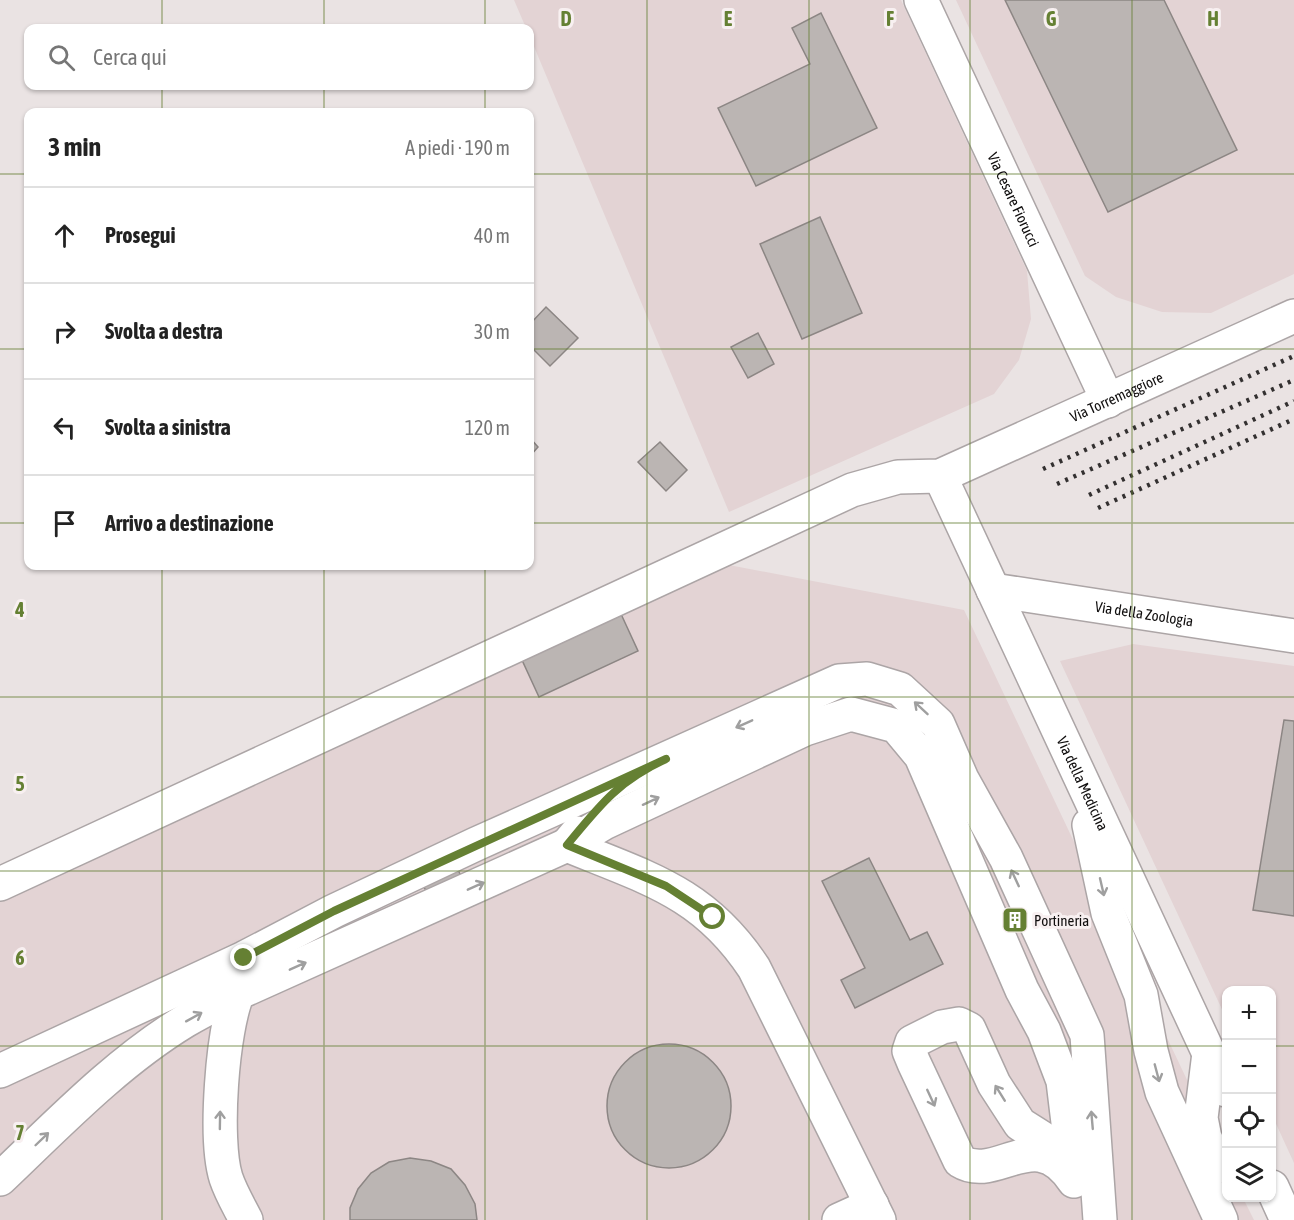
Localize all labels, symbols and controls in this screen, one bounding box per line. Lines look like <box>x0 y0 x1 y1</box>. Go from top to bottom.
text: D <box>560 7 572 30</box>
text: E <box>724 7 733 30</box>
text: F <box>886 7 894 30</box>
text: G <box>1046 7 1057 30</box>
text: H <box>1207 7 1219 30</box>
search box <box>24 24 534 90</box>
icon: search <box>45 41 78 74</box>
text: Cerca qui <box>93 44 167 70</box>
text: 3 min <box>48 132 101 162</box>
text: A piedi · 190 m <box>405 136 510 159</box>
street label: Via Cesare Fiorucci <box>985 150 1043 249</box>
icon: ahead <box>48 219 81 252</box>
text: Prosegui <box>105 222 176 248</box>
text: 40 m <box>474 224 510 247</box>
icon: right <box>48 315 81 348</box>
text: Svolta a destra <box>105 318 223 344</box>
text: 30 m <box>474 320 510 343</box>
street label: Via Torremaggiore <box>1067 368 1166 425</box>
icon: left <box>48 411 81 444</box>
text: Svolta a sinistra <box>105 414 231 440</box>
text: 120 m <box>465 416 510 439</box>
icon: arrive <box>48 507 81 540</box>
text: Arrivo a destinazione <box>105 510 274 536</box>
street label: Via della Zoologia <box>1094 597 1195 629</box>
text: 4 <box>14 598 25 621</box>
one-way arrow <box>914 702 929 716</box>
one-way arrow <box>736 718 754 730</box>
street label: Via della Medicina <box>1054 734 1112 833</box>
text: 5 <box>15 772 25 795</box>
one-way arrow <box>642 795 660 807</box>
one-way arrow <box>1009 869 1020 887</box>
one-way arrow <box>1097 876 1108 896</box>
one-way arrow <box>466 880 484 891</box>
route start <box>699 903 725 929</box>
building icon: Portineria <box>1000 905 1030 935</box>
place label: Portineria <box>1034 912 1089 929</box>
route end <box>230 944 256 970</box>
text: 6 <box>15 946 25 969</box>
one-way arrow <box>288 960 306 971</box>
map controls <box>1222 986 1276 1202</box>
button: + <box>1222 986 1276 1040</box>
one-way arrow <box>185 1011 202 1023</box>
button: − <box>1222 1040 1276 1094</box>
one-way arrow <box>1152 1063 1163 1082</box>
one-way arrow <box>994 1085 1006 1102</box>
one-way arrow <box>925 1089 937 1107</box>
button: locate <box>1222 1094 1276 1148</box>
one-way arrow <box>214 1110 226 1130</box>
one-way arrow <box>1087 1110 1098 1130</box>
text: 7 <box>15 1121 25 1144</box>
one-way arrow <box>35 1132 50 1146</box>
button: layers <box>1222 1148 1276 1202</box>

